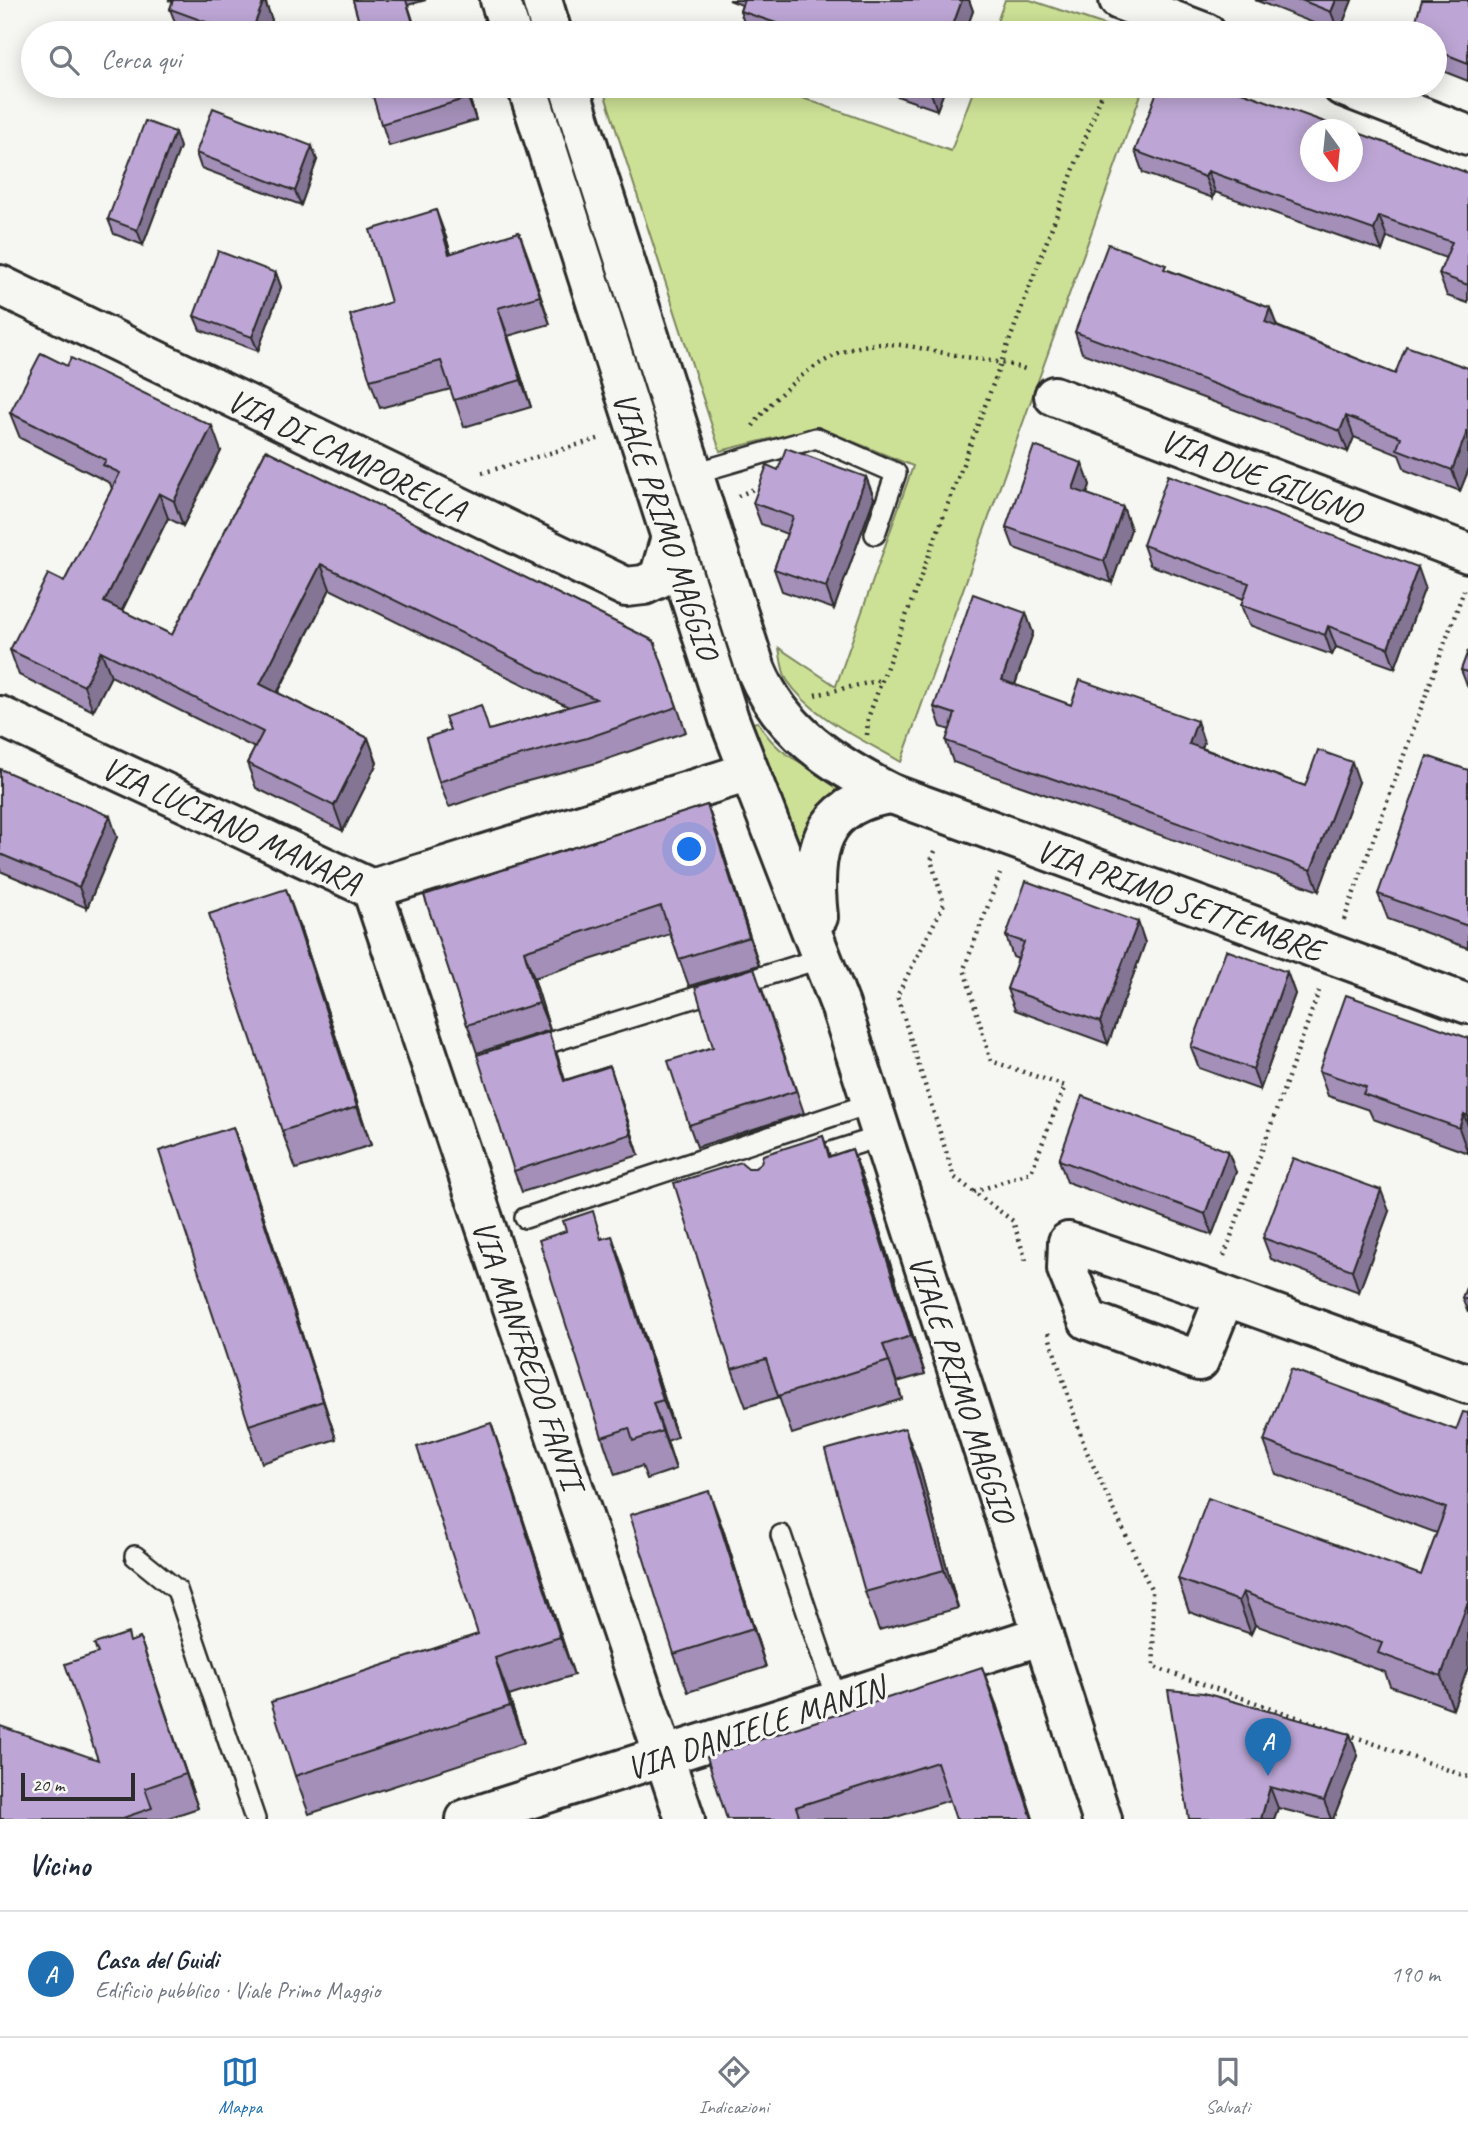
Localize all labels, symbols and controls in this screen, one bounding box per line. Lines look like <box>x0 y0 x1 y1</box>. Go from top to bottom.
search box <box>21 21 1447 98</box>
icon: search <box>45 41 83 79</box>
text: Cerca qui <box>101 43 181 76</box>
north arrow <box>1300 119 1363 182</box>
street label: VIA DI CAMPORELLA <box>221 379 474 531</box>
street label: VIALE PRIMO MAGGIO <box>603 387 730 668</box>
street label: VIA DUE GIUGNO <box>1155 419 1370 535</box>
street label: VIA LUCIANO MANARA <box>95 746 369 904</box>
street label: VIA PRIMO SETTEMBRE <box>1031 829 1333 973</box>
your location <box>672 832 706 866</box>
street label: VIA MANFREDO FANTI <box>462 1214 596 1501</box>
street label: VIALE PRIMO MAGGIO <box>899 1250 1026 1531</box>
street label: VIA DANIELE MANIN <box>621 1665 894 1789</box>
pin: A <box>1245 1718 1291 1776</box>
scale bar <box>21 1770 135 1802</box>
text: 20 m <box>32 1773 64 1797</box>
text: Vicino <box>28 1846 90 1884</box>
text: Casa del Guidi <box>95 1943 218 1976</box>
text: A <box>45 1960 57 1989</box>
text: 190 m <box>1391 1960 1440 1989</box>
text: Edificio pubblico · Viale Primo Maggio <box>95 1976 380 2005</box>
tab: Mappa <box>218 2053 262 2119</box>
tab: Indicazioni <box>699 2053 769 2119</box>
tab: Salvati <box>1205 2053 1250 2119</box>

